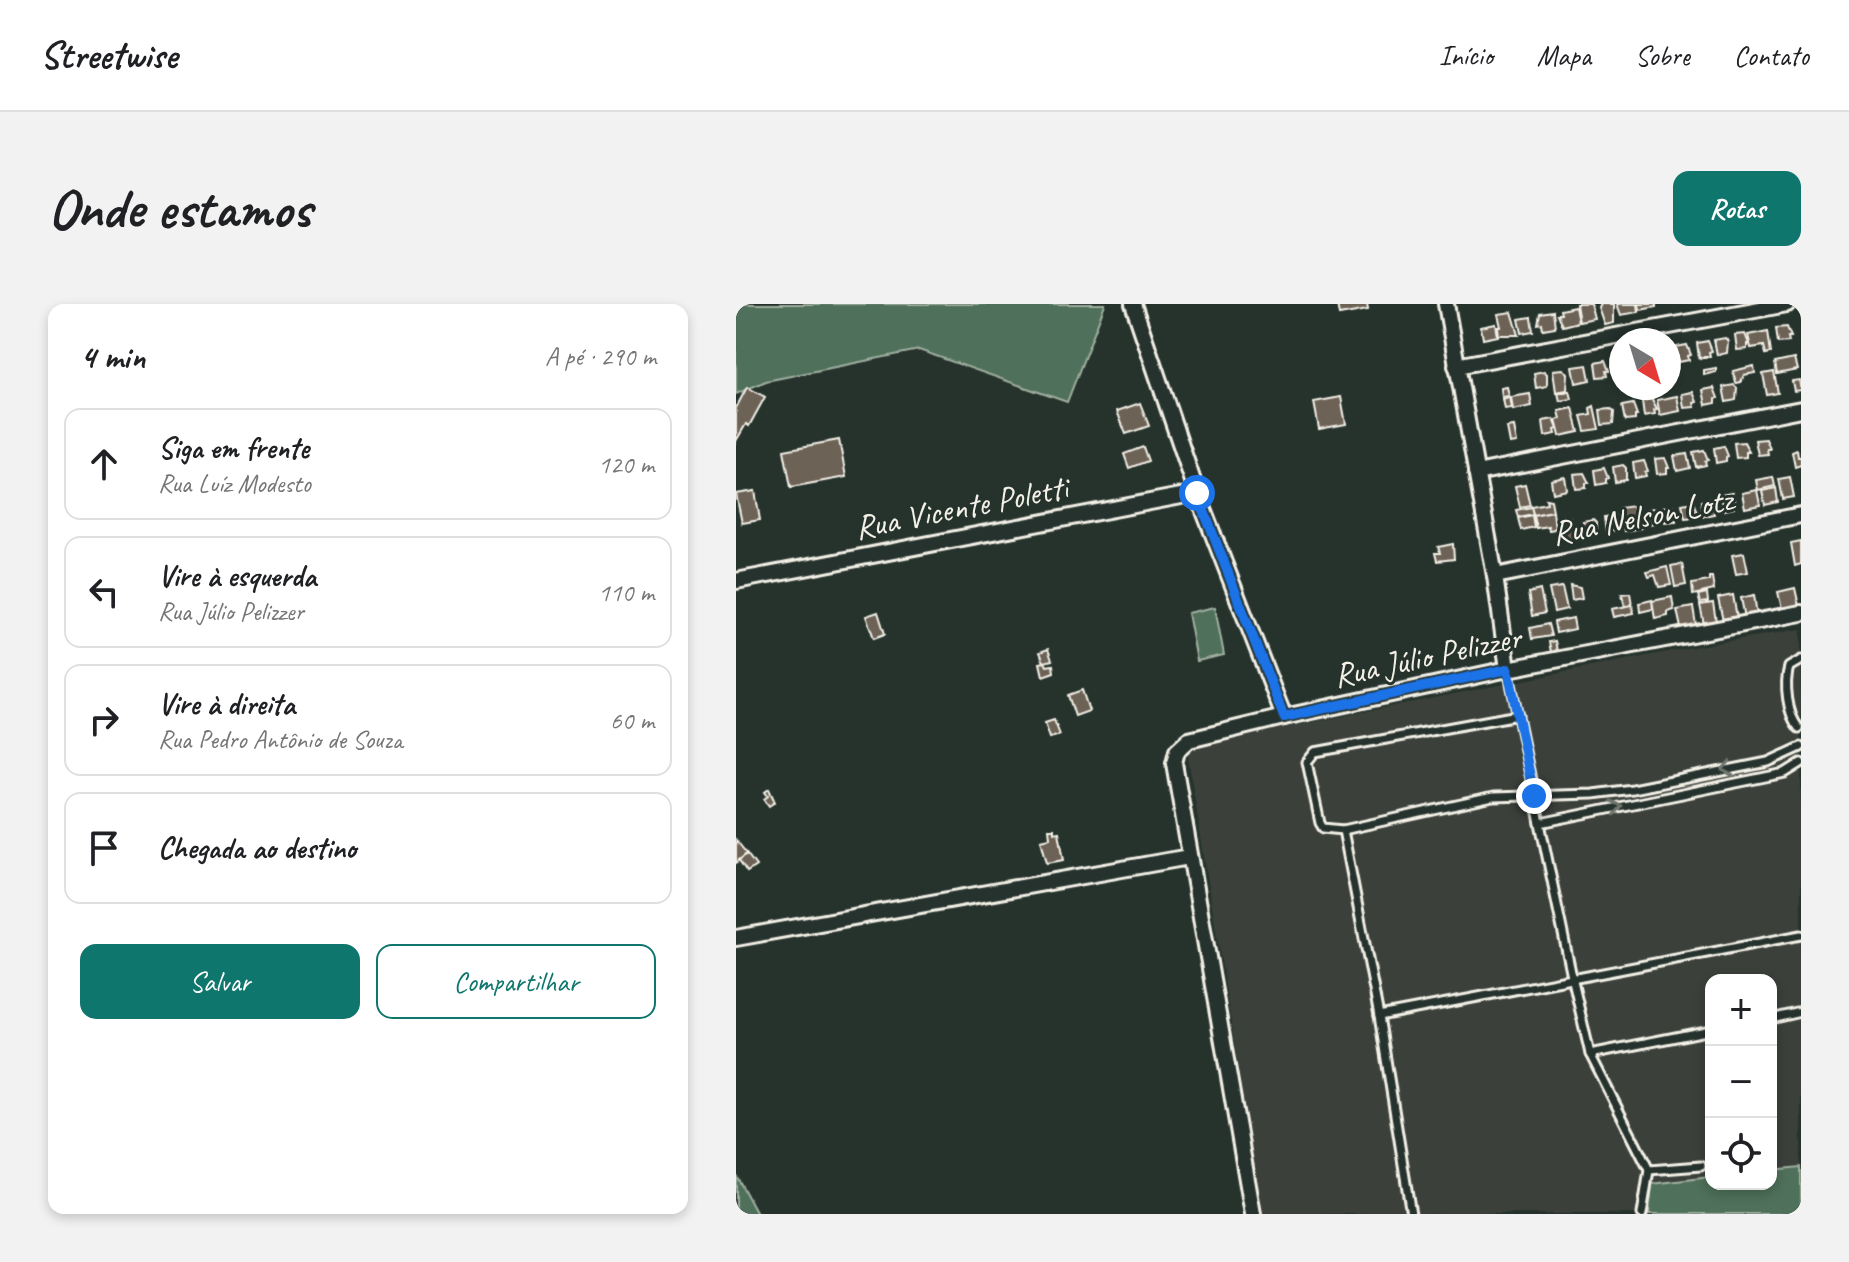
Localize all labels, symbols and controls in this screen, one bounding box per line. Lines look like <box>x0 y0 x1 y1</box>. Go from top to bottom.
text: Streetwise <box>40 32 177 79</box>
text: Início <box>1439 38 1493 73</box>
text: Mapa <box>1537 38 1591 73</box>
text: Sobre <box>1635 38 1690 73</box>
text: Contato <box>1734 38 1809 73</box>
button: Rotas <box>1673 171 1801 246</box>
text: Onde estamos <box>48 173 311 244</box>
north arrow <box>1609 328 1681 400</box>
text: 4 min <box>80 335 145 378</box>
text: A pé · 290 m <box>545 340 656 373</box>
text: Siga em frente <box>158 429 309 467</box>
icon: ahead <box>82 442 126 486</box>
text: 120 m <box>598 448 654 481</box>
street label: Rua Vicente Poletti <box>851 465 1075 549</box>
text: Rua Luíz Modesto <box>158 467 311 500</box>
route start <box>1179 475 1215 511</box>
street label: Rua Nelson Lotz <box>1548 477 1739 555</box>
text: Vire à esquerda <box>158 557 316 595</box>
icon: left <box>82 570 126 614</box>
text: 110 m <box>598 576 654 609</box>
text: Rua Júlio Pelizzer <box>158 595 304 628</box>
street label: Rua Júlio Pelizzer <box>1329 615 1527 697</box>
text: Vire à direita <box>158 685 295 723</box>
icon: right <box>82 698 126 742</box>
text: 60 m <box>610 704 654 737</box>
text: Rua Pedro Antônio de Souza <box>158 723 402 756</box>
one-way arrow <box>1721 760 1735 777</box>
route end <box>1516 778 1552 814</box>
one-way arrow <box>1609 799 1623 816</box>
icon: arrive <box>82 826 126 870</box>
text: Chegada ao destino <box>158 829 356 867</box>
button: Salvar <box>80 944 360 1019</box>
button: Compartilhar <box>376 944 656 1019</box>
map controls <box>1705 974 1777 1190</box>
button: + <box>1705 974 1777 1046</box>
button: − <box>1705 1046 1777 1118</box>
button: locate <box>1705 1118 1777 1190</box>

